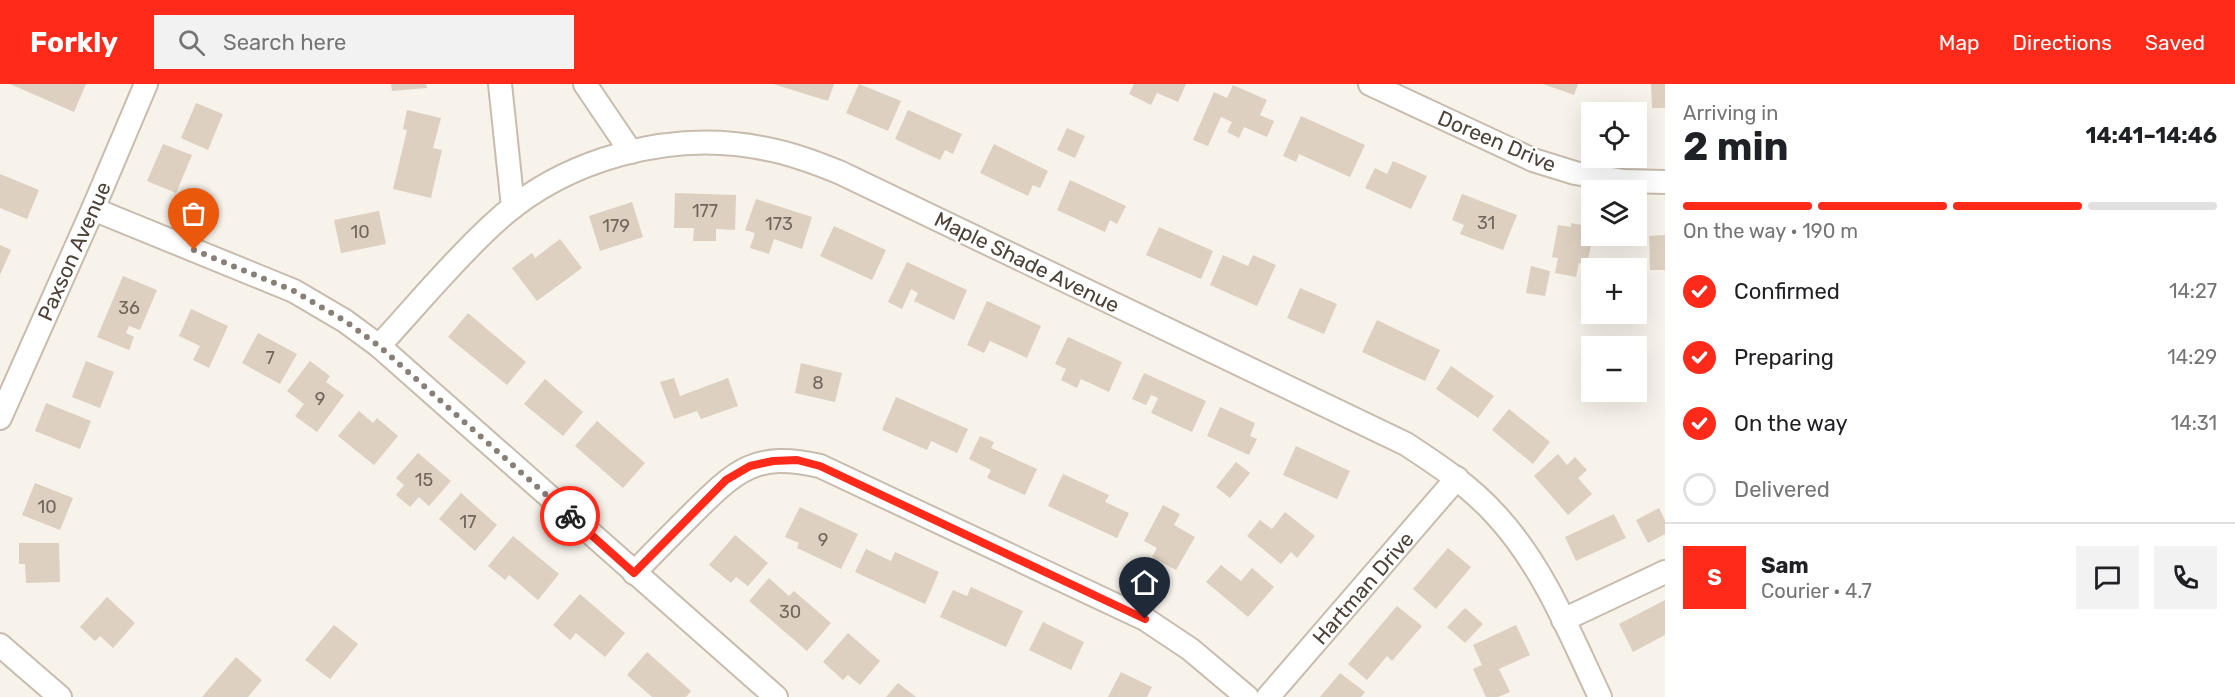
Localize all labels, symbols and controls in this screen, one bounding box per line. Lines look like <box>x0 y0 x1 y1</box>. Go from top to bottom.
search box <box>154 15 574 69</box>
text: Forkly <box>30 26 118 59</box>
icon: search <box>175 26 208 59</box>
text: Search here <box>223 29 346 56</box>
text: Map <box>1939 30 1980 55</box>
text: Directions <box>2013 30 2112 55</box>
text: Saved <box>2145 30 2205 55</box>
text: Arriving in <box>1683 101 1778 125</box>
map controls <box>1581 102 1647 402</box>
button: locate <box>1581 102 1647 168</box>
street label: Doreen Drive <box>1434 105 1560 177</box>
text: 14:41–14:46 <box>2086 122 2217 149</box>
text: 2 min <box>1683 124 1789 170</box>
street label: Paxson Avenue <box>32 178 116 324</box>
button: layers <box>1581 180 1647 246</box>
pin <box>168 188 219 250</box>
icon: bag <box>177 197 210 230</box>
house number: 177 <box>692 200 718 222</box>
street label: Maple Shade Avenue <box>930 206 1124 318</box>
house number: 31 <box>1477 212 1495 234</box>
house number: 173 <box>765 213 793 235</box>
house number: 179 <box>602 215 630 237</box>
text: On the way · 190 m <box>1683 219 1858 243</box>
house number: 10 <box>350 221 370 243</box>
button: + <box>1581 258 1647 324</box>
icon: check <box>1683 275 1716 308</box>
text: Confirmed <box>1734 278 1840 305</box>
text: 14:27 <box>2169 279 2217 303</box>
house number: 36 <box>118 297 140 319</box>
button: − <box>1581 336 1647 402</box>
icon: check <box>1683 341 1716 374</box>
text: Preparing <box>1734 344 1834 371</box>
text: 14:29 <box>2167 345 2217 369</box>
house number: 7 <box>265 347 275 369</box>
house number: 8 <box>812 372 824 394</box>
house number: 9 <box>315 388 325 410</box>
icon: check <box>1683 407 1716 440</box>
text: On the way <box>1734 410 1848 437</box>
text: 14:31 <box>2171 411 2217 435</box>
house number: 15 <box>415 469 433 491</box>
text: Delivered <box>1734 476 1830 503</box>
courier <box>540 486 600 546</box>
house number: 10 <box>37 496 57 518</box>
icon: bike <box>554 500 587 533</box>
house number: 17 <box>460 511 476 533</box>
street label: Hartman Drive <box>1307 526 1419 650</box>
house number: 9 <box>818 529 828 551</box>
button: chat <box>2076 546 2139 609</box>
button: phone <box>2154 546 2217 609</box>
text: Sam <box>1761 552 1809 579</box>
pin <box>1119 557 1170 619</box>
text: S <box>1707 564 1722 591</box>
icon: home <box>1128 566 1161 599</box>
text: Courier · 4.7 <box>1761 579 1872 603</box>
house number: 30 <box>779 601 801 623</box>

